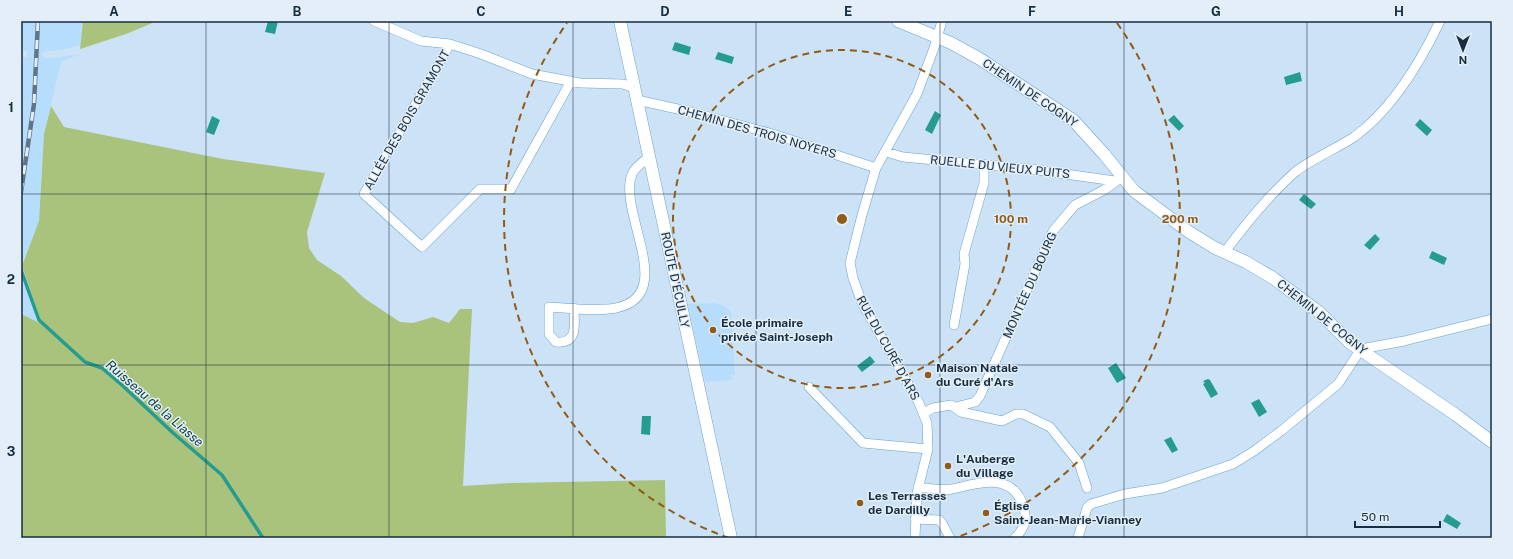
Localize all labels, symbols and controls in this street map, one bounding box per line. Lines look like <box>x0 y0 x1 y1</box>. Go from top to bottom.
text: A <box>109 4 119 19</box>
text: B <box>293 4 302 19</box>
text: C <box>476 4 486 19</box>
text: D <box>660 4 670 19</box>
text: E <box>844 4 852 19</box>
text: F <box>1028 4 1036 19</box>
text: G <box>1211 4 1221 19</box>
text: H <box>1394 4 1404 19</box>
north arrow <box>1443 30 1483 70</box>
street label: ALLÉE DES BOIS GRAMONT <box>361 48 453 192</box>
text: N <box>1459 54 1467 66</box>
street label: CHEMIN DE COGNY <box>980 56 1081 130</box>
text: 1 <box>8 100 14 115</box>
street label: CHEMIN DES TROIS NOYERS <box>676 103 838 161</box>
street label: RUELLE DU VIEUX PUITS <box>929 153 1071 181</box>
centre of rings <box>835 212 849 226</box>
text: 100 m <box>994 212 1028 226</box>
text: 200 m <box>1162 212 1198 226</box>
street label: MONTÉE DU BOURG <box>1000 230 1060 340</box>
street label: ROUTE D'ÉCULLY <box>658 231 692 330</box>
text: 2 <box>7 272 15 287</box>
street label: CHEMIN DE COGNY <box>1274 276 1370 358</box>
street label: RUE DU CURÉ D'ARS <box>853 293 923 403</box>
place label: École primaire privée Saint-Joseph <box>721 316 833 344</box>
marker: École primaire privée Saint-Joseph <box>708 325 718 335</box>
water label: Ruisseau de la Liasse <box>103 357 206 450</box>
place label: Maison Natale du Curé d'Ars <box>936 361 1018 389</box>
marker: Maison Natale du Curé d'Ars <box>923 370 933 380</box>
text: 3 <box>7 444 16 459</box>
place label: L'Auberge du Village <box>956 452 1015 480</box>
marker: L'Auberge du Village <box>943 461 953 471</box>
place label: Les Terrasses de Dardilly <box>868 489 946 517</box>
marker: Les Terrasses de Dardilly <box>855 498 865 508</box>
place label: Église Saint-Jean-Marie-Vianney <box>994 499 1142 527</box>
scale bar <box>1355 503 1440 529</box>
marker: Église Saint-Jean-Marie-Vianney <box>981 508 991 518</box>
text: 50 m <box>1361 510 1389 524</box>

